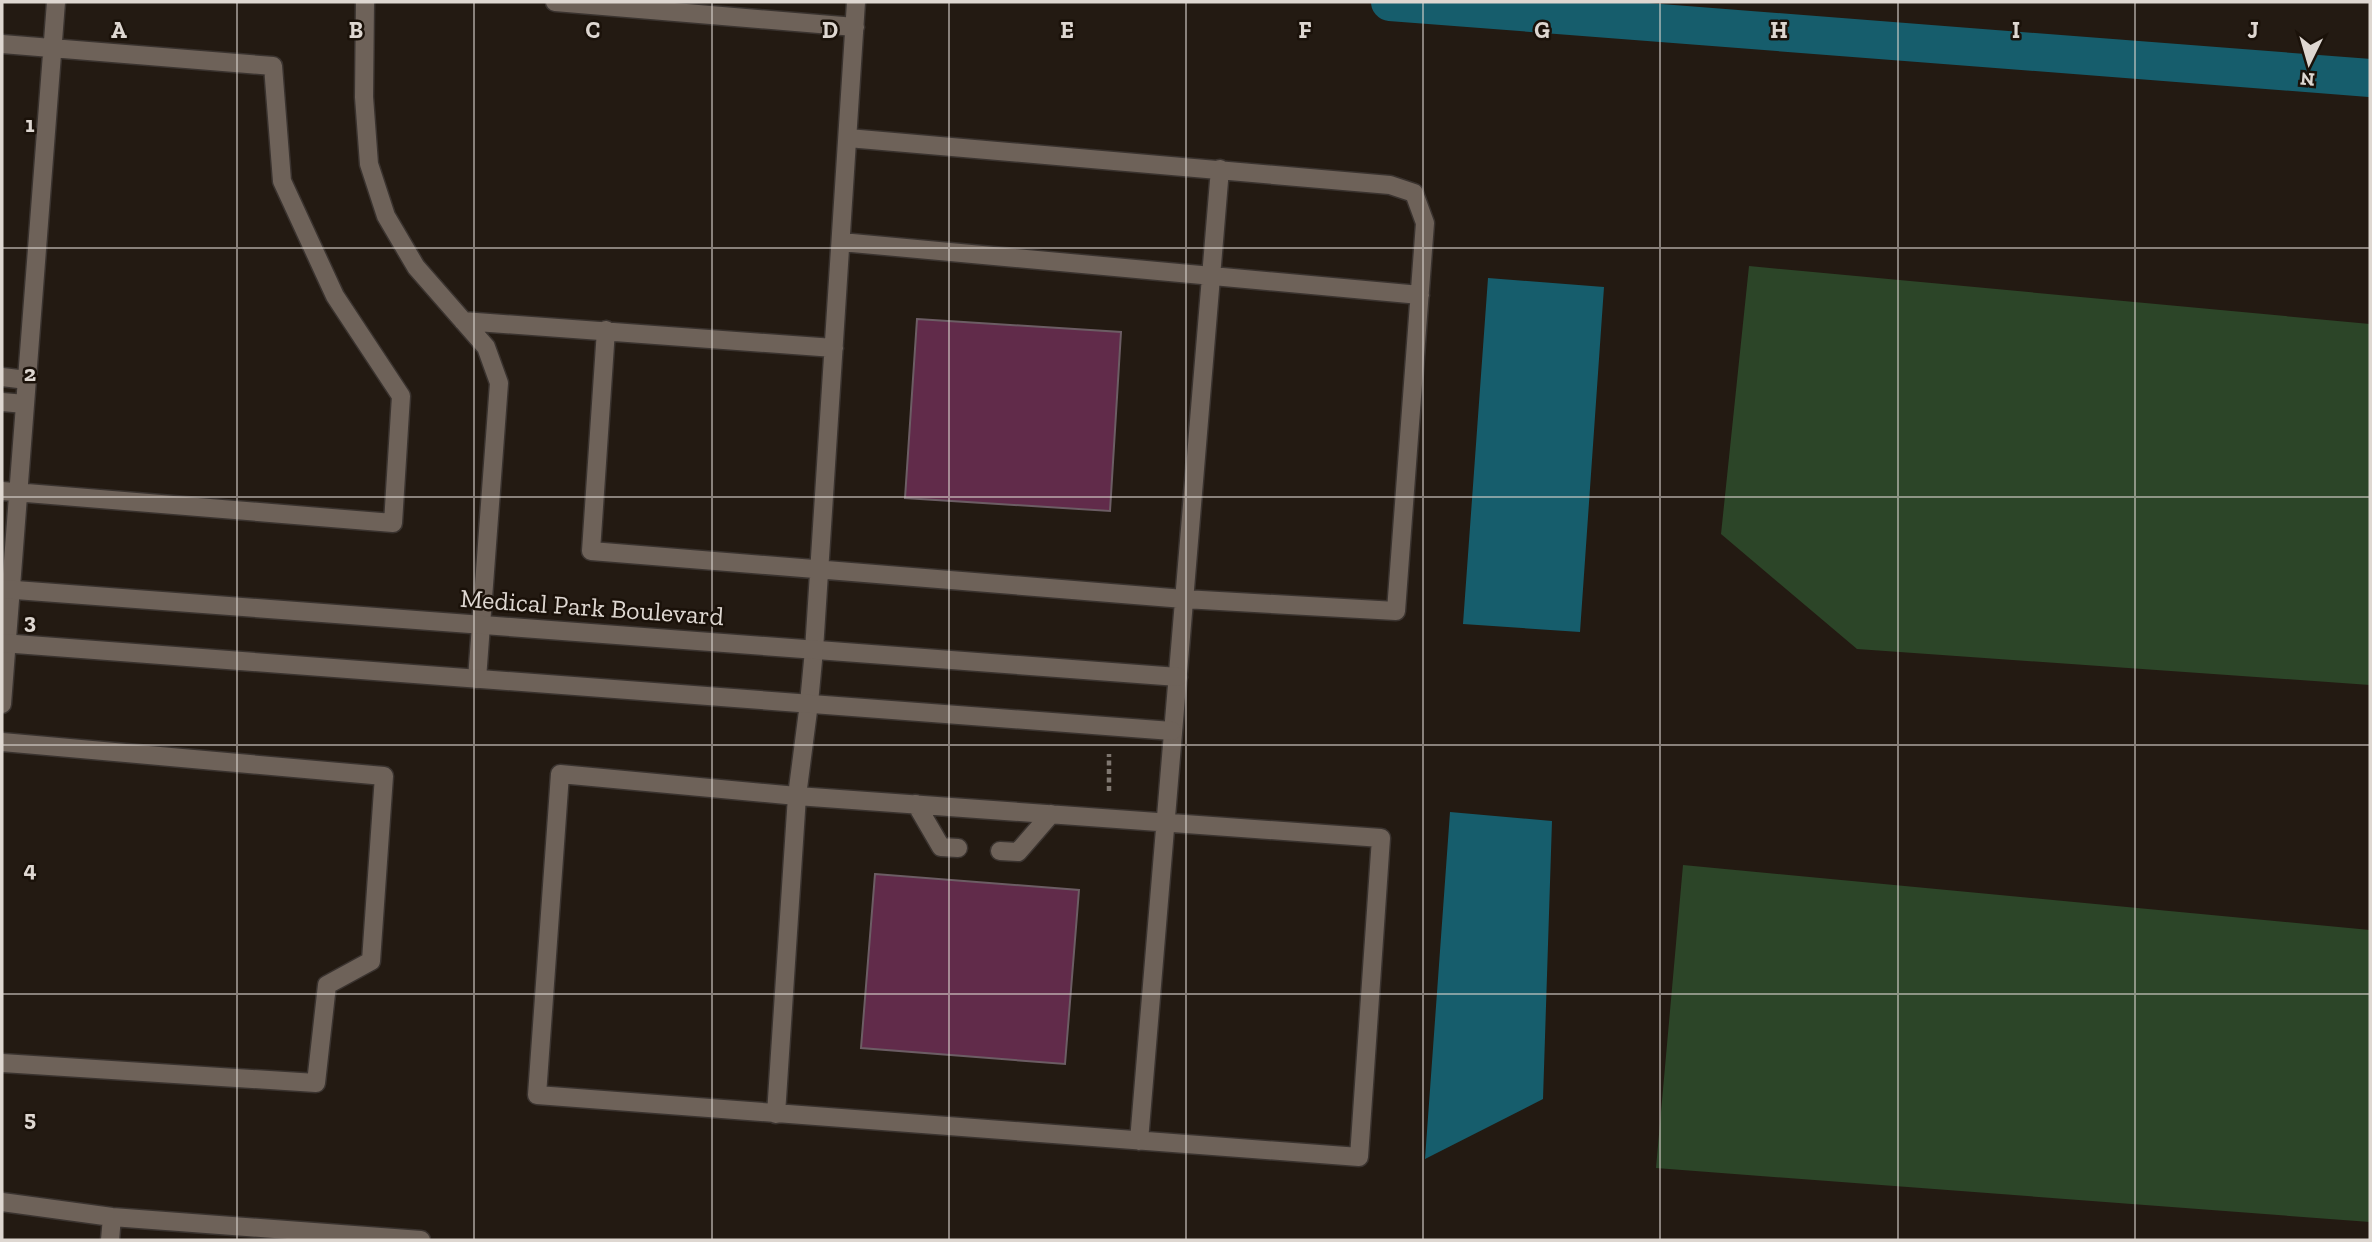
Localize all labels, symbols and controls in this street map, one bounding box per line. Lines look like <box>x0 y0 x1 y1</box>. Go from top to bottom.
text: A <box>111 16 127 44</box>
text: B <box>349 16 363 44</box>
text: C <box>586 16 600 44</box>
text: D <box>822 16 838 44</box>
text: E <box>1060 16 1074 44</box>
text: F <box>1298 16 1312 44</box>
text: G <box>1534 16 1550 44</box>
text: H <box>1770 16 1788 44</box>
text: I <box>2012 16 2020 44</box>
text: J <box>2247 16 2259 44</box>
north arrow <box>2274 28 2344 98</box>
text: N <box>2299 67 2316 92</box>
text: 1 <box>25 110 35 138</box>
text: 2 <box>24 359 36 387</box>
street label: Medical Park Boulevard <box>459 582 725 632</box>
text: 3 <box>24 607 36 635</box>
text: 4 <box>23 855 37 883</box>
text: 5 <box>24 1104 36 1132</box>

